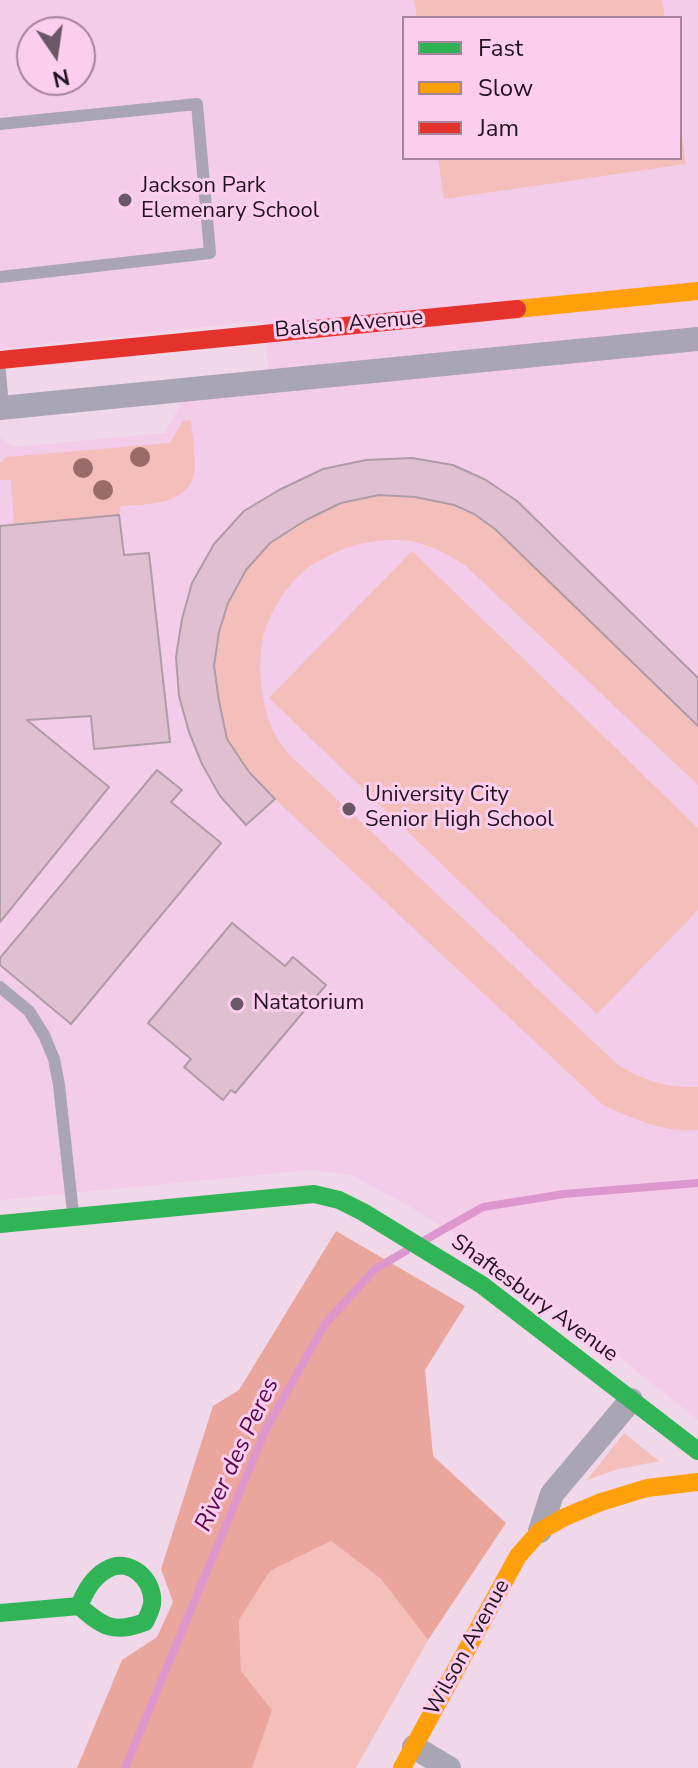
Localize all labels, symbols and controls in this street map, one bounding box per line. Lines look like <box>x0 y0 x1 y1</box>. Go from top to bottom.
north arrow <box>16 16 96 96</box>
legend <box>402 16 682 160</box>
text: Fast <box>478 32 523 64</box>
text: N <box>50 61 72 94</box>
text: Slow <box>478 72 533 104</box>
text: Jam <box>478 112 519 144</box>
place label: Jackson Park Elemenary School <box>141 174 319 226</box>
marker: Jackson Park Elemenary School <box>116 191 134 209</box>
street label: Balson Avenue <box>274 305 424 345</box>
place label: University City Senior High School <box>365 783 554 834</box>
marker: University City Senior High School <box>340 800 358 818</box>
place label: Natatorium <box>253 991 364 1017</box>
marker: Natatorium <box>228 995 246 1013</box>
street label: Shaftesbury Avenue <box>445 1230 623 1368</box>
water label: River des Peres <box>190 1374 286 1536</box>
street label: Wilson Avenue <box>420 1575 516 1721</box>

